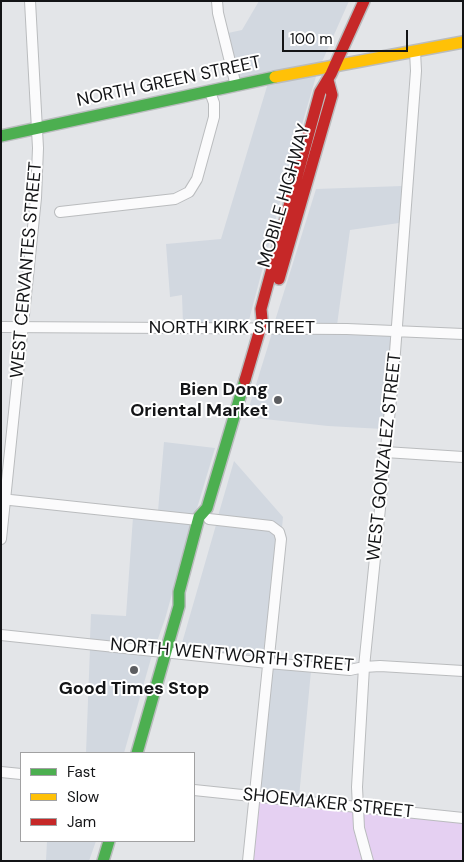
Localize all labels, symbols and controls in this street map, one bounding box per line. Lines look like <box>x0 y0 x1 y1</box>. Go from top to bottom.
scale bar <box>284 20 410 52</box>
text: 100 m <box>290 29 333 49</box>
street label: NORTH GREEN STREET <box>75 52 263 112</box>
street label: MOBILE HIGHWAY <box>254 122 316 270</box>
street label: WEST CERVANTES STREET <box>7 161 47 379</box>
street label: NORTH KIRK STREET <box>149 317 315 339</box>
street label: WEST GONZALEZ STREET <box>363 352 407 562</box>
place label: Bien Dong Oriental Market <box>130 379 268 422</box>
marker: Bien Dong Oriental Market <box>272 394 284 406</box>
street label: NORTH WENTWORTH STREET <box>109 635 355 677</box>
marker: Good Times Stop <box>128 664 140 676</box>
place label: Good Times Stop <box>59 678 209 700</box>
legend <box>20 752 195 842</box>
text: Fast <box>67 762 96 782</box>
street label: SHOEMAKER STREET <box>242 784 414 824</box>
text: Slow <box>67 787 99 807</box>
text: Jam <box>67 812 96 832</box>

